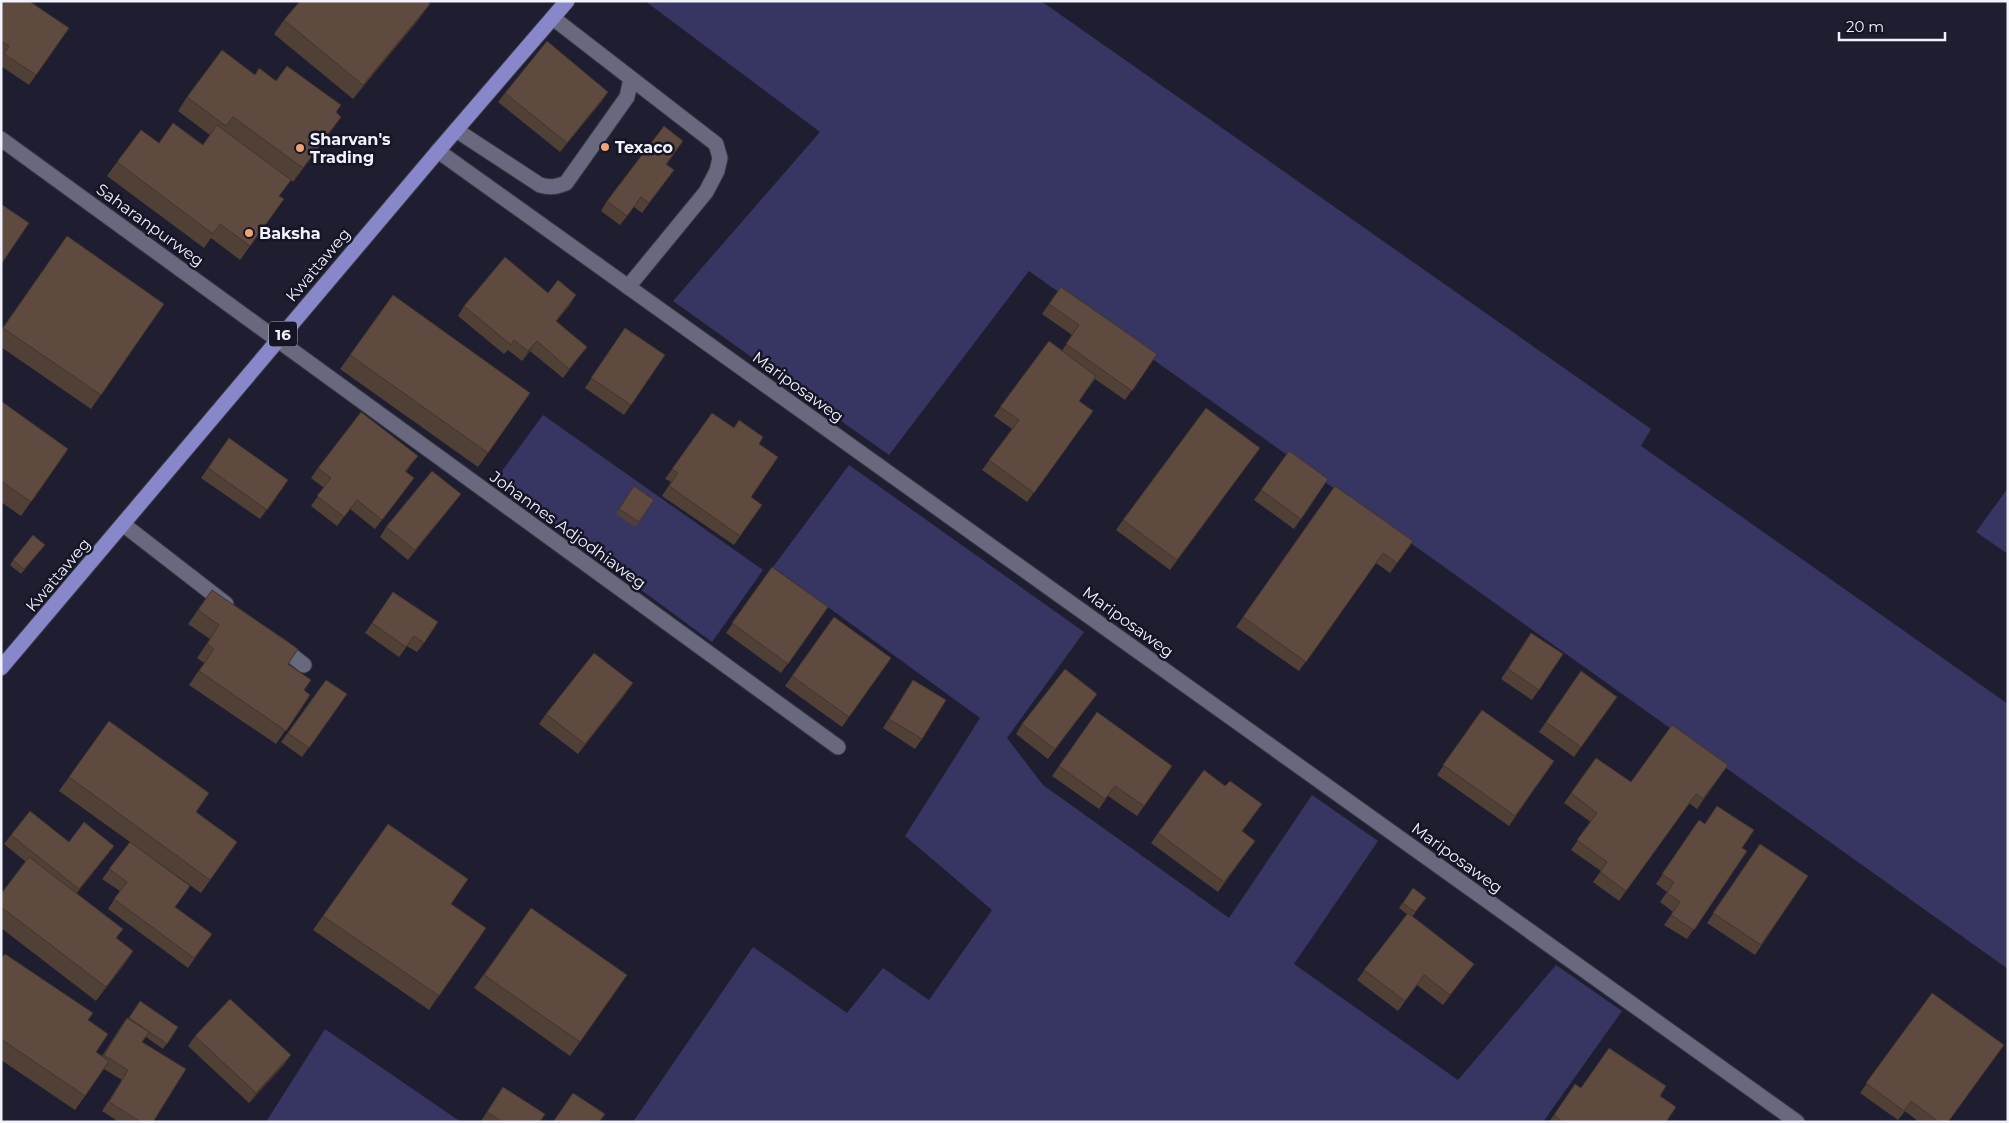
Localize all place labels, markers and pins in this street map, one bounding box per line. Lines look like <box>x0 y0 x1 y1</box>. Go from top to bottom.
place label: Sharvan's Trading <box>310 130 391 167</box>
place label: Texaco <box>615 138 673 157</box>
marker: Texaco <box>599 141 611 153</box>
marker: Sharvan's Trading <box>294 142 306 154</box>
place label: Baksha <box>259 224 321 243</box>
marker: Baksha <box>243 227 255 239</box>

